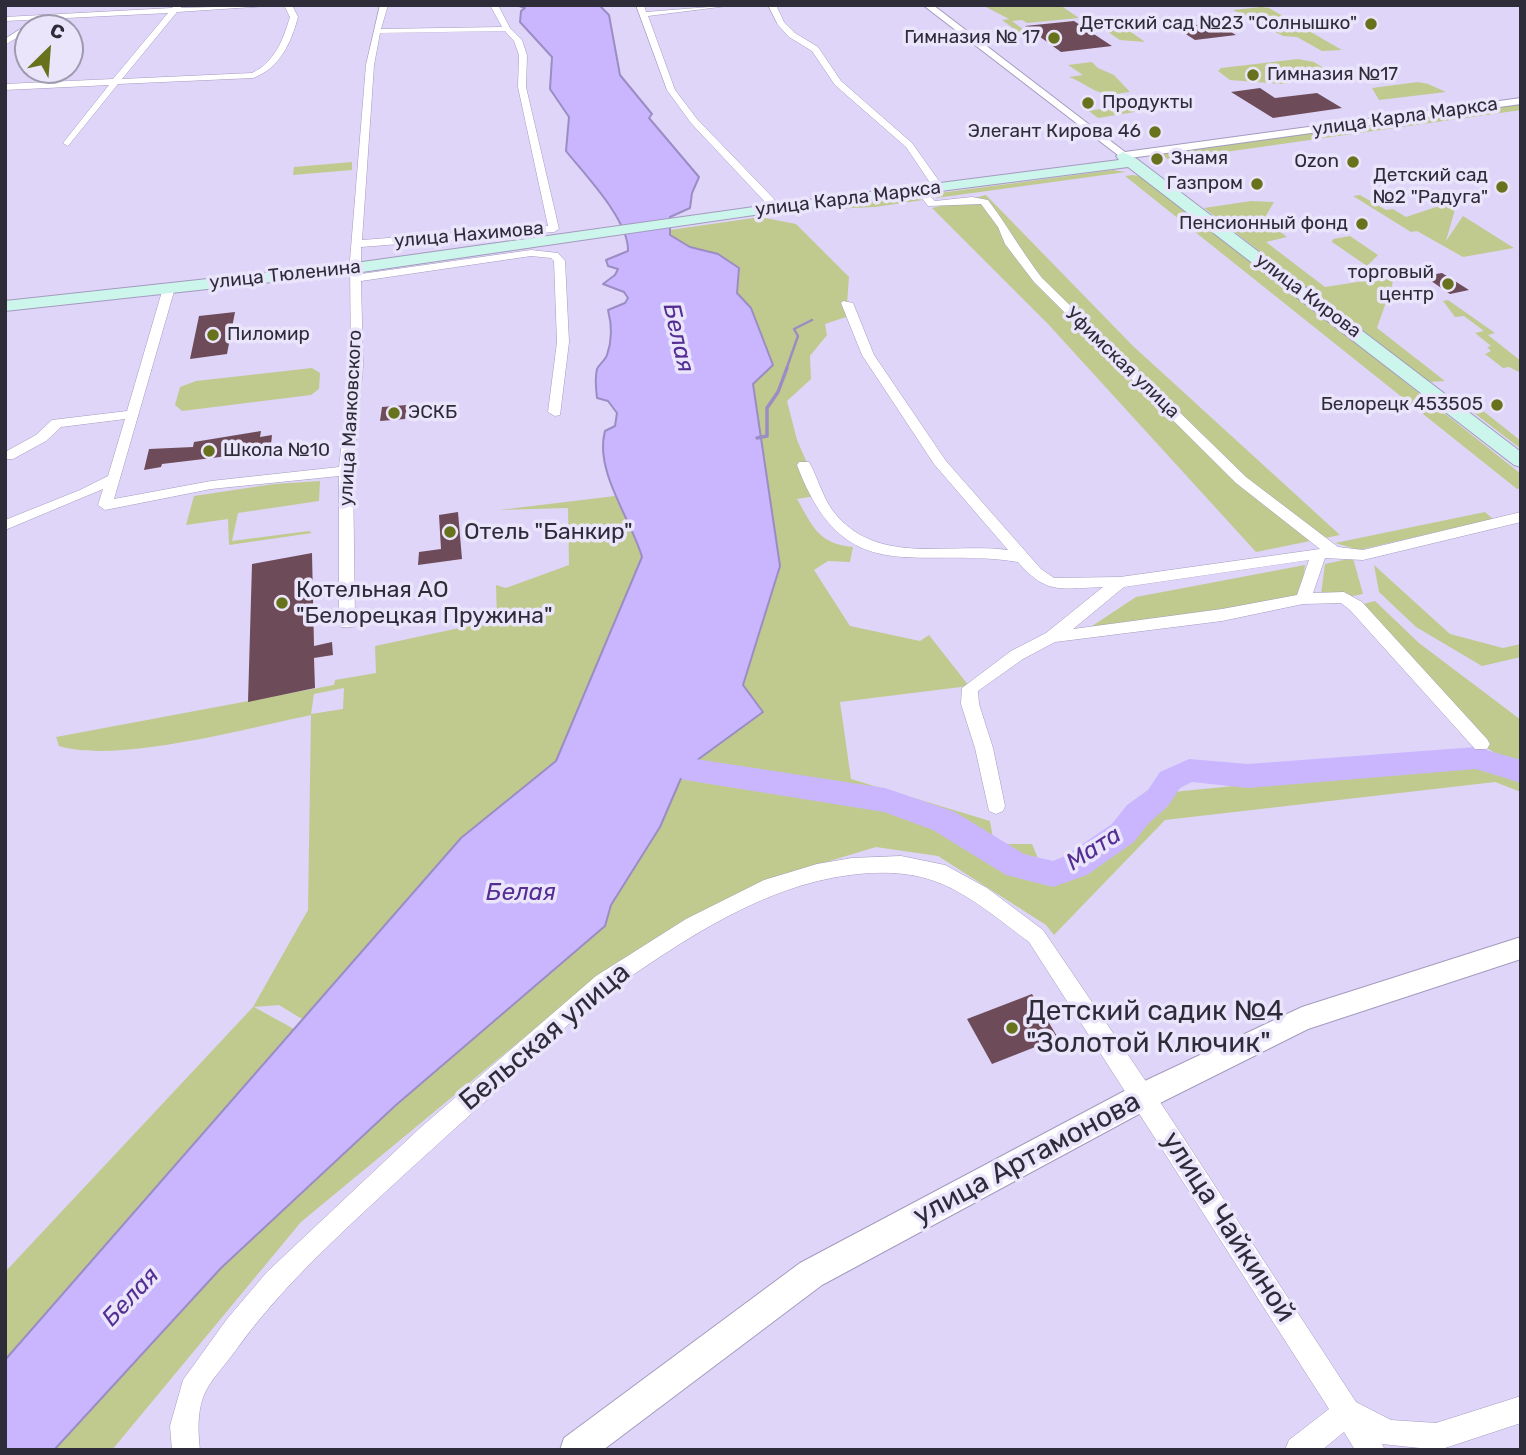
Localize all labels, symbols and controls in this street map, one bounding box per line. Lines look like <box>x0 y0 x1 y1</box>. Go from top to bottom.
place label: Детский сад №23 "Солнышко" <box>1080 13 1357 35</box>
north arrow <box>14 14 84 84</box>
marker: Детский сад №23 "Солнышко" <box>1363 16 1379 32</box>
text: С <box>46 18 68 45</box>
place label: Гимназия № 17 <box>904 27 1040 49</box>
marker: Гимназия № 17 <box>1046 30 1062 46</box>
place label: Гимназия №17 <box>1267 64 1398 86</box>
marker: Гимназия №17 <box>1245 67 1261 83</box>
place label: Продукты <box>1102 92 1193 114</box>
street label: улица Карла Маркса <box>1311 93 1499 141</box>
marker: Продукты <box>1080 95 1096 111</box>
place label: Элегант Кирова 46 <box>968 121 1141 143</box>
marker: Элегант Кирова 46 <box>1147 124 1163 140</box>
place label: Знамя <box>1171 148 1228 170</box>
marker: Знамя <box>1149 151 1165 167</box>
place label: Ozon <box>1294 151 1339 173</box>
marker: Ozon <box>1345 154 1361 170</box>
place label: Детский сад №2 "Радуга" <box>1373 165 1488 209</box>
place label: Газпром <box>1166 173 1243 195</box>
street label: улица Карла Маркса <box>754 176 942 222</box>
marker: Газпром <box>1249 176 1265 192</box>
marker: Детский сад №2 "Радуга" <box>1494 179 1510 195</box>
place label: Пенсионный фонд <box>1179 213 1348 235</box>
marker: Пенсионный фонд <box>1354 216 1370 232</box>
street label: улица Нахимова <box>393 217 545 253</box>
street label: улица Кирова <box>1251 249 1365 343</box>
street label: улица Тюленина <box>208 256 362 294</box>
place label: торговый центр <box>1347 262 1434 306</box>
marker: торговый центр <box>1440 276 1456 292</box>
water label: Белая <box>656 301 700 375</box>
street label: Уфимская улица <box>1060 303 1184 423</box>
place label: Пиломир <box>227 324 310 346</box>
marker: Пиломир <box>205 327 221 343</box>
street label: улица Маяковского <box>335 329 367 507</box>
place label: Белорецк 453505 <box>1321 394 1483 416</box>
marker: Белорецк 453505 <box>1489 397 1505 413</box>
place label: ЭСКБ <box>408 402 457 424</box>
marker: ЭСКБ <box>386 405 402 421</box>
place label: Школа №10 <box>223 440 330 462</box>
marker: Школа №10 <box>201 443 217 459</box>
place label: Отель "Банкир" <box>464 518 633 546</box>
marker: Отель "Банкир" <box>442 524 458 540</box>
place label: Котельная АО "Белорецкая Пружина" <box>296 576 553 630</box>
marker: Котельная АО "Белорецкая Пружина" <box>274 595 290 611</box>
water label: Мата <box>1061 821 1127 877</box>
water label: Белая <box>486 879 556 907</box>
street label: Бельская улица <box>453 956 637 1118</box>
place label: Детский садик №4 "Золотой Ключик" <box>1026 995 1284 1061</box>
marker: Детский садик №4 "Золотой Ключик" <box>1004 1020 1020 1036</box>
street label: улица Артамонова <box>908 1085 1146 1233</box>
street label: улица Чайкиной <box>1154 1125 1302 1329</box>
water label: Белая <box>97 1262 165 1332</box>

